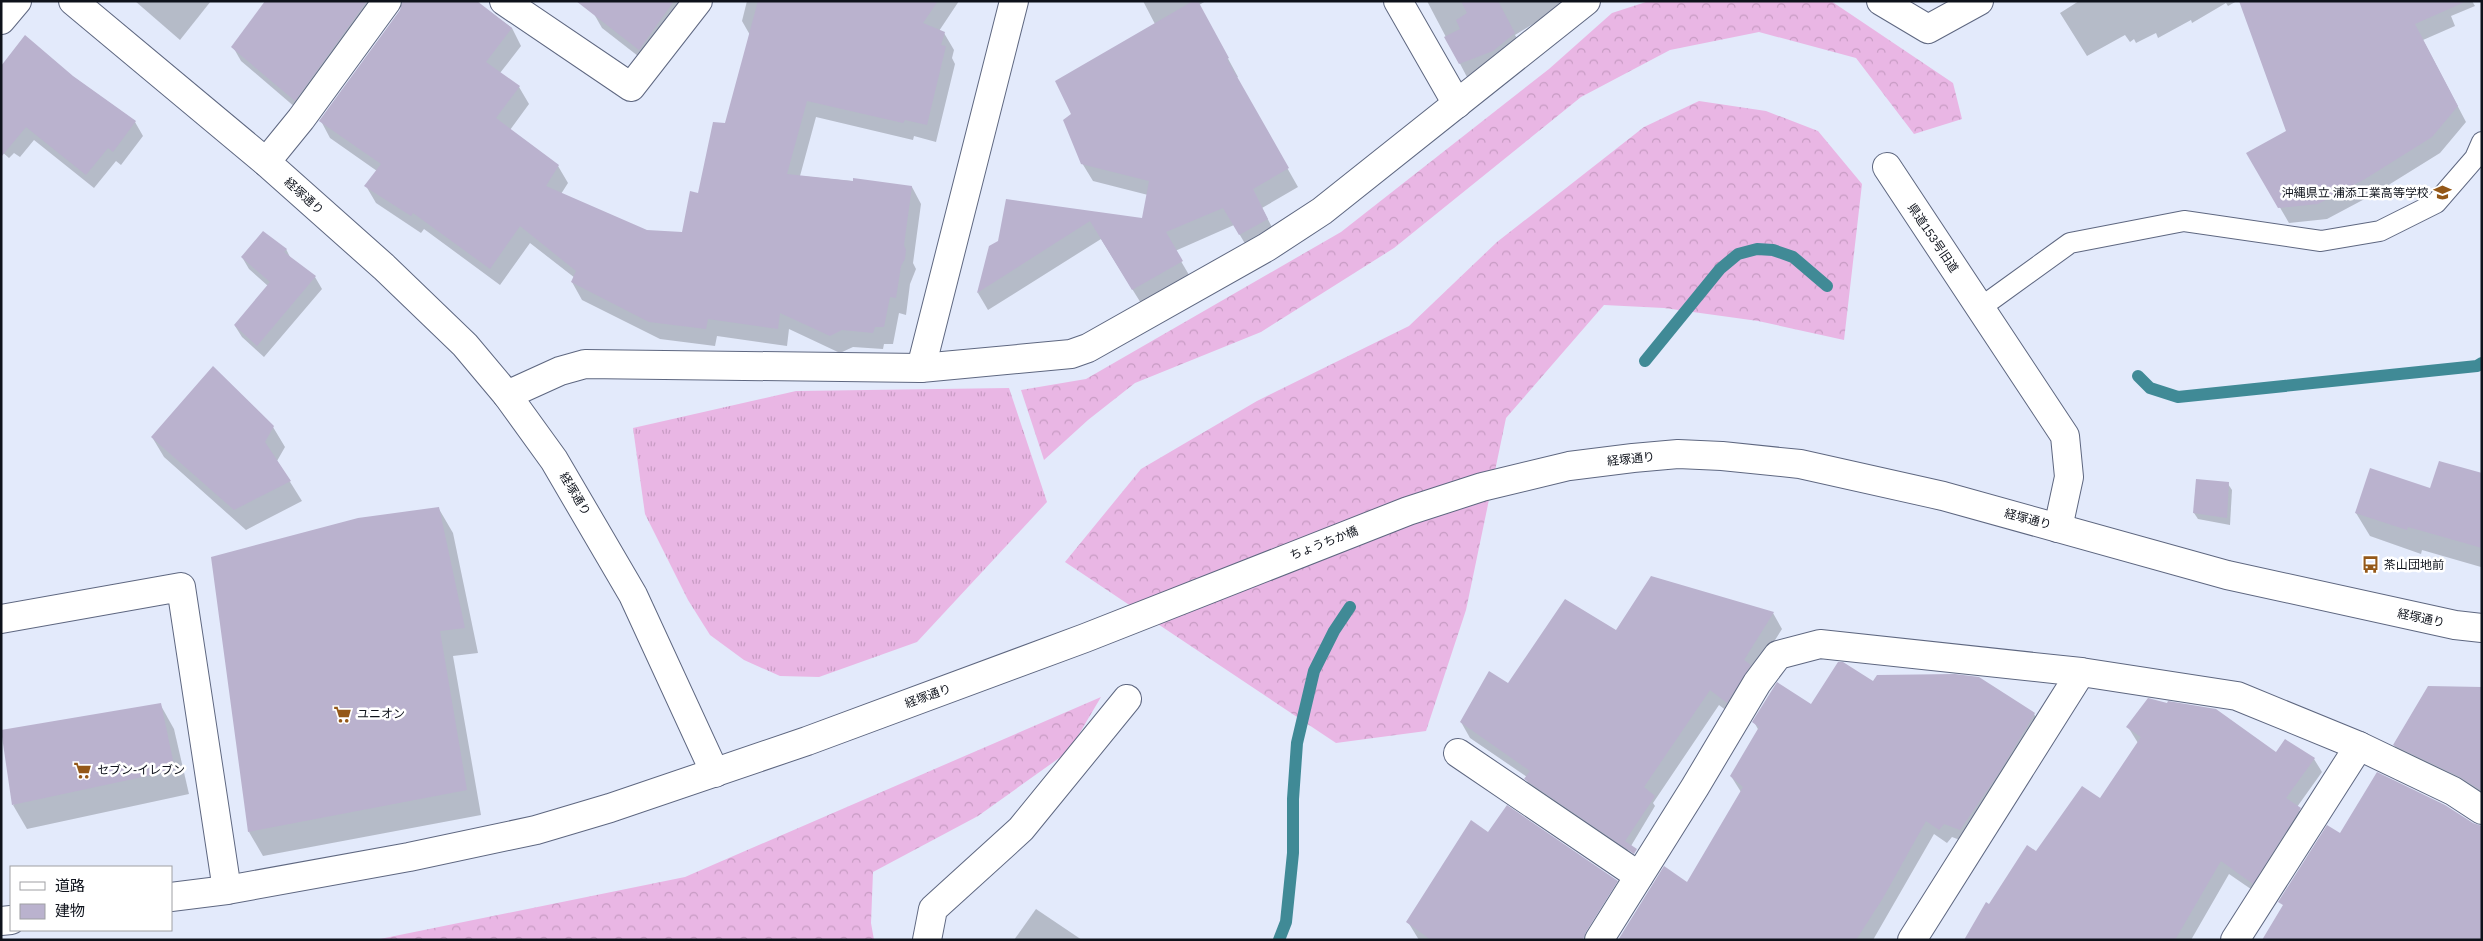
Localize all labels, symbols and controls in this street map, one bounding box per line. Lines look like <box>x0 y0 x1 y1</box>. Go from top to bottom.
street label: 経塚通り <box>281 175 327 217</box>
school or university icon: 沖縄県立 浦添工業高等学校 <box>2433 183 2453 203</box>
place label: 沖縄県立 浦添工業高等学校 <box>2282 186 2429 200</box>
street label: 県道153号旧道 <box>1905 201 1961 275</box>
street label: 経塚通り <box>1606 450 1656 468</box>
street label: 経塚通り <box>557 470 593 518</box>
street label: 経塚通り <box>2003 506 2053 532</box>
street label: ちょうちか橋 <box>1288 524 1360 562</box>
bus stop icon: 茶山団地前 <box>2360 555 2380 575</box>
place label: 茶山団地前 <box>2384 558 2444 572</box>
street label: 経塚通り <box>2396 606 2446 630</box>
street label: 経塚通り <box>903 681 953 711</box>
supermarket icon: ユニオン <box>333 704 353 724</box>
place label: ユニオン <box>357 707 405 721</box>
supermarket icon: セブン-イレブン <box>73 760 93 780</box>
place label: セブン-イレブン <box>97 763 185 777</box>
legend <box>10 866 172 931</box>
text: 道路 <box>55 877 85 894</box>
text: 建物 <box>55 902 85 919</box>

